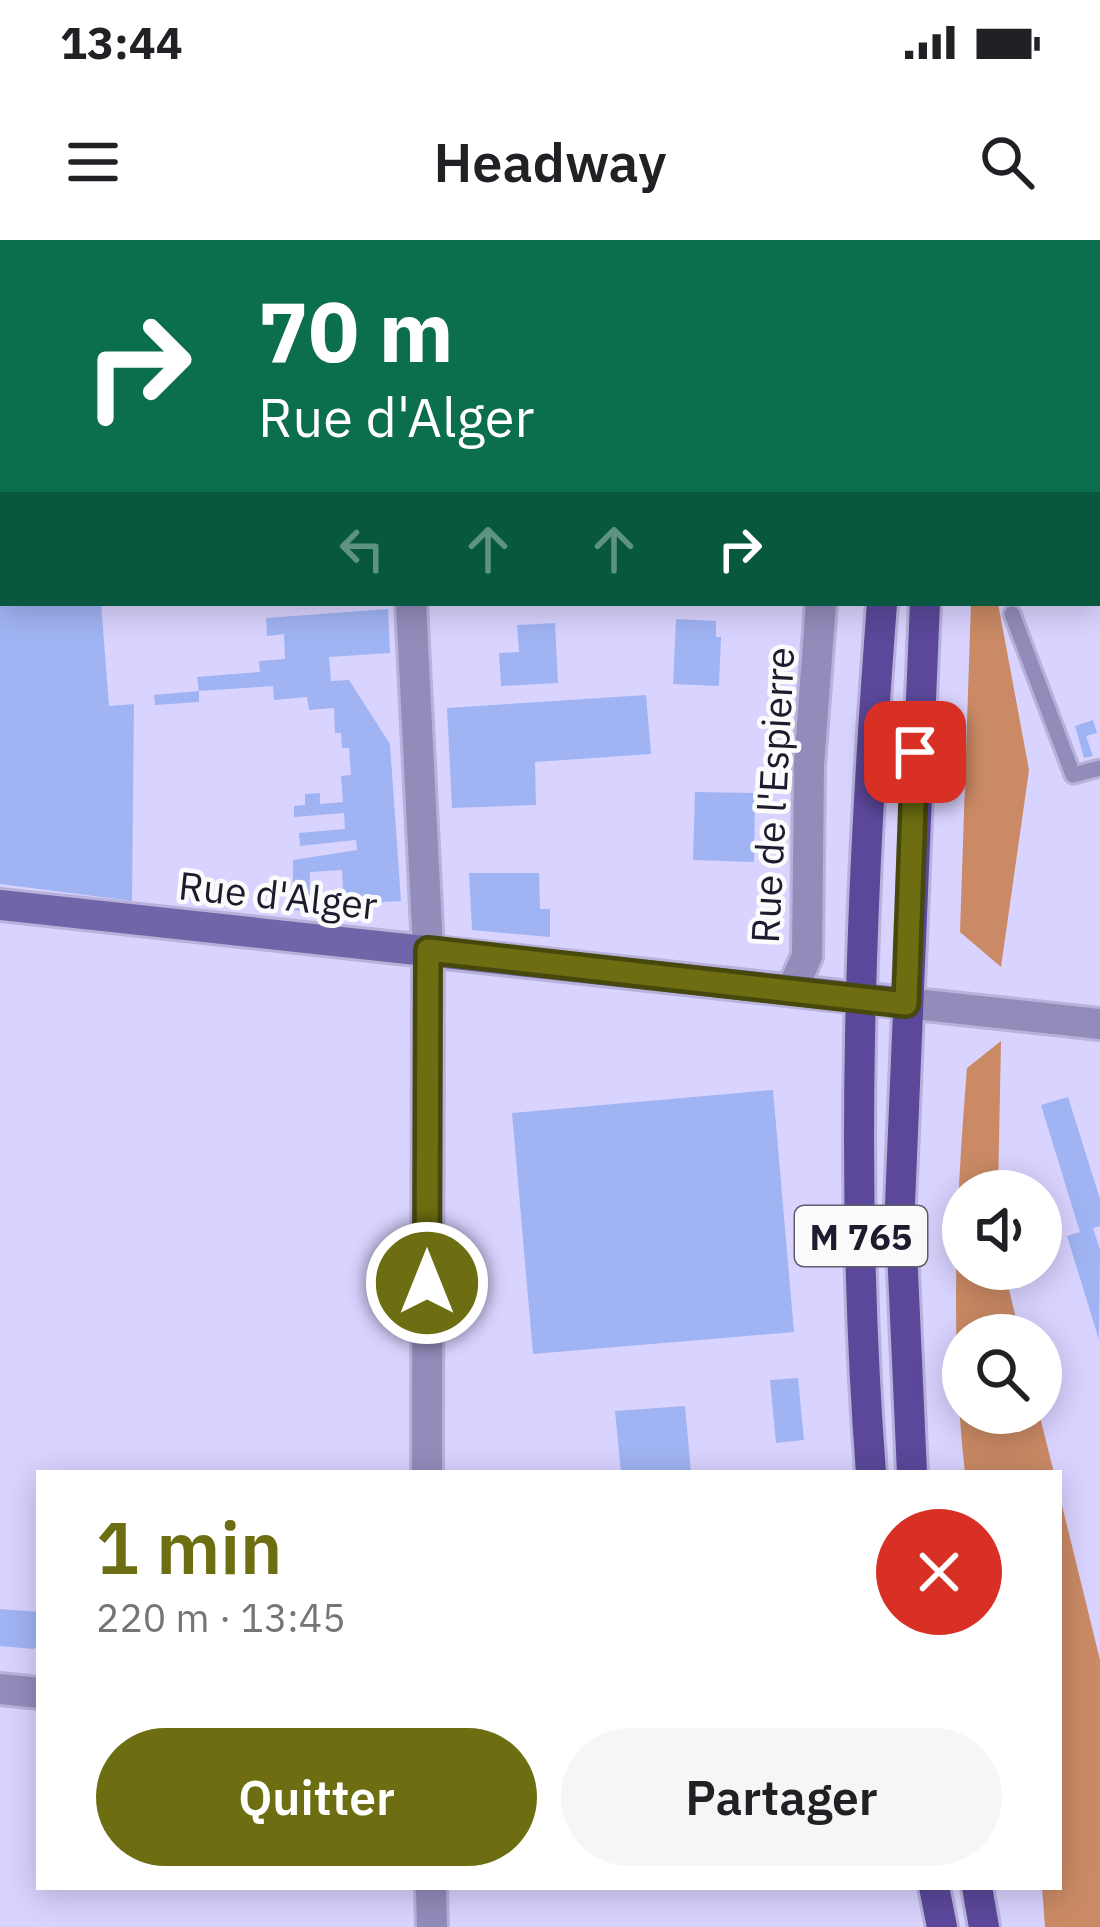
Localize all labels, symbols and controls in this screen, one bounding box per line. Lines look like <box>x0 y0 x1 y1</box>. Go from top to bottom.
text: 13:44 <box>60 13 183 71</box>
text: Headway <box>433 127 667 197</box>
icon: menu <box>60 129 126 195</box>
icon: search <box>974 129 1040 195</box>
text: 70 m <box>258 276 454 385</box>
icon: right <box>60 288 216 444</box>
text: Rue d'Alger <box>258 382 534 452</box>
icon: left <box>329 516 395 582</box>
icon: ahead <box>455 516 521 582</box>
icon: ahead <box>581 516 647 582</box>
icon: right <box>707 516 773 582</box>
street label: Rue de l'Espierre <box>739 646 805 944</box>
pin <box>864 701 966 803</box>
icon: arrive <box>882 719 948 785</box>
street label: Rue d'Alger <box>176 859 380 931</box>
map controls <box>942 1170 1062 1434</box>
button: sound <box>942 1170 1062 1290</box>
road number: M 765 <box>795 1206 927 1266</box>
position arrow <box>364 1220 490 1346</box>
button: search <box>942 1314 1062 1434</box>
text: 1 min <box>96 1500 282 1594</box>
button: close <box>876 1509 1002 1635</box>
text: 220 m · 13:45 <box>96 1592 346 1643</box>
button: Quitter <box>96 1728 537 1866</box>
button: Partager <box>561 1728 1002 1866</box>

